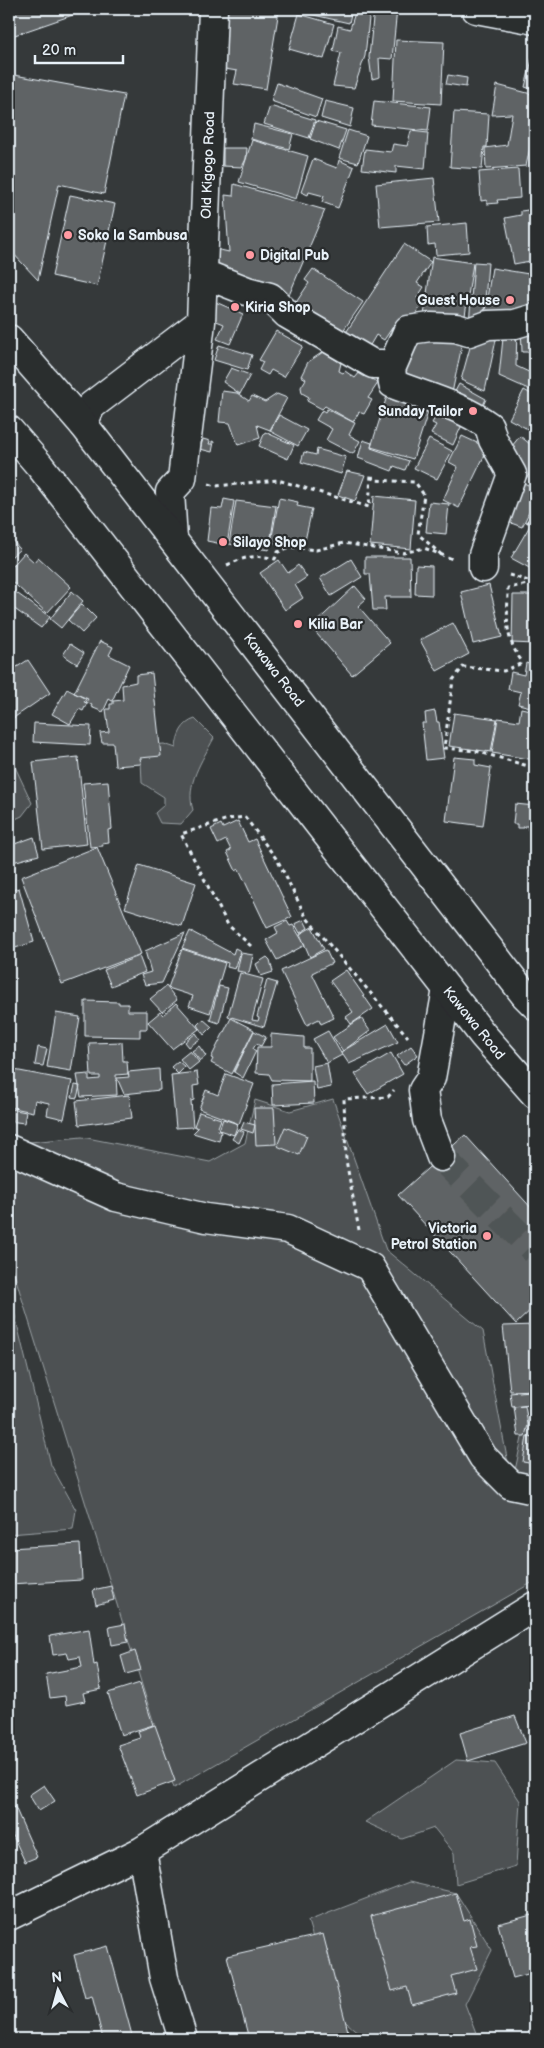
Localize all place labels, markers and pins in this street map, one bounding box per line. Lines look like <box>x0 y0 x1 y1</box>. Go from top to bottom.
place label: Soko la Sambusa <box>78 227 188 244</box>
marker: Soko la Sambusa <box>62 229 74 241</box>
place label: Digital Pub <box>260 247 329 264</box>
marker: Digital Pub <box>244 249 256 261</box>
place label: Guest House <box>417 292 500 309</box>
marker: Guest House <box>504 294 516 306</box>
place label: Kiria Shop <box>245 299 311 316</box>
marker: Kiria Shop <box>229 301 241 313</box>
place label: Sunday Tailor <box>378 403 463 420</box>
marker: Sunday Tailor <box>467 405 479 417</box>
place label: Silayo Shop <box>233 534 307 551</box>
marker: Silayo Shop <box>217 536 229 548</box>
place label: Kilia Bar <box>308 616 363 633</box>
marker: Kilia Bar <box>292 618 304 630</box>
place label: Victoria Petrol Station <box>391 1220 477 1253</box>
marker: Victoria Petrol Station <box>481 1230 493 1242</box>

